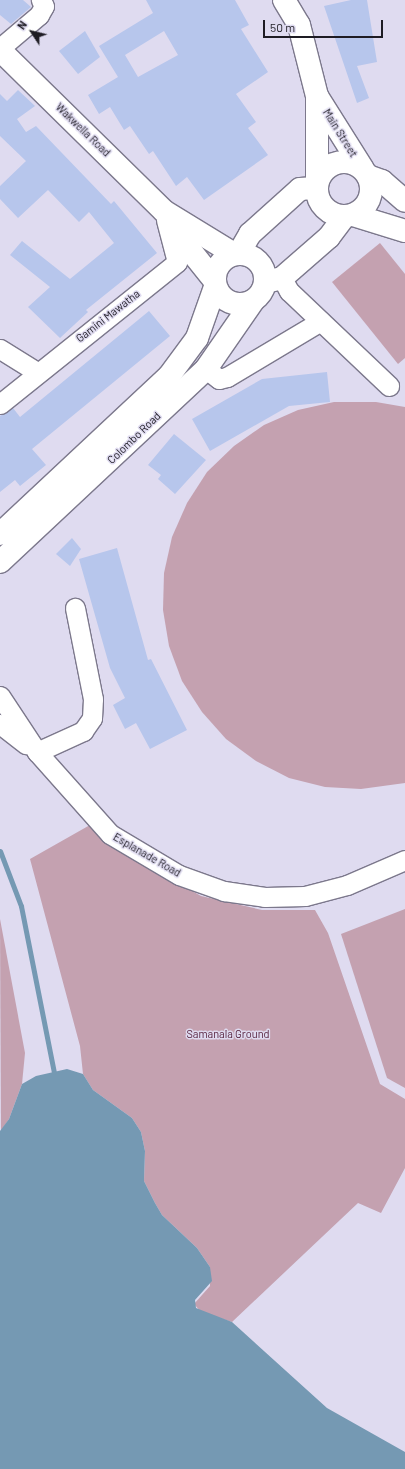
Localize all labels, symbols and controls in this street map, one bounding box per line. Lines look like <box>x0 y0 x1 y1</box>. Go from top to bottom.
north arrow <box>12 12 52 52</box>
scale bar <box>265 12 385 38</box>
text: N <box>14 18 29 32</box>
text: 50 m <box>270 20 295 34</box>
street label: Wakwella Road <box>53 101 113 159</box>
street label: Main Street <box>320 106 360 160</box>
street label: Gamini Mawatha <box>73 287 143 345</box>
street label: Colombo Road <box>105 409 163 467</box>
street label: Esplanade Road <box>111 830 183 880</box>
park label: Samanala Ground <box>186 1027 270 1041</box>

